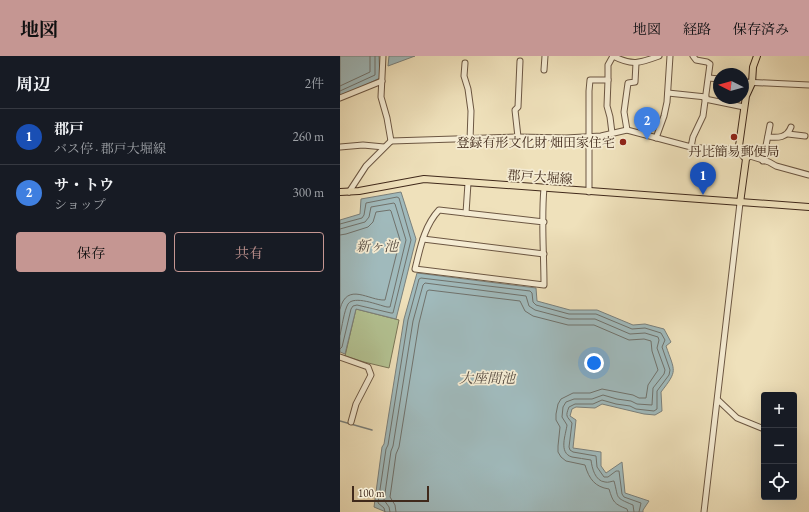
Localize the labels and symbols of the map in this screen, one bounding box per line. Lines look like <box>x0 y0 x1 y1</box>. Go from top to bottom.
north arrow <box>713 68 749 104</box>
pin: 2 <box>634 107 660 140</box>
marker: 丹比簡易郵便局 <box>729 132 739 142</box>
place label: 登録有形文化財 畑田家住宅 <box>456 134 615 151</box>
marker: 登録有形文化財 畑田家住宅 <box>618 137 628 147</box>
place label: 丹比簡易郵便局 <box>688 143 780 160</box>
pin: 1 <box>690 162 716 195</box>
street label: 郡戸大堀線 <box>507 166 573 188</box>
water label: 新ヶ池 <box>356 237 400 255</box>
your location <box>584 353 604 373</box>
water label: 大座間池 <box>459 369 517 387</box>
scale bar <box>352 484 429 503</box>

